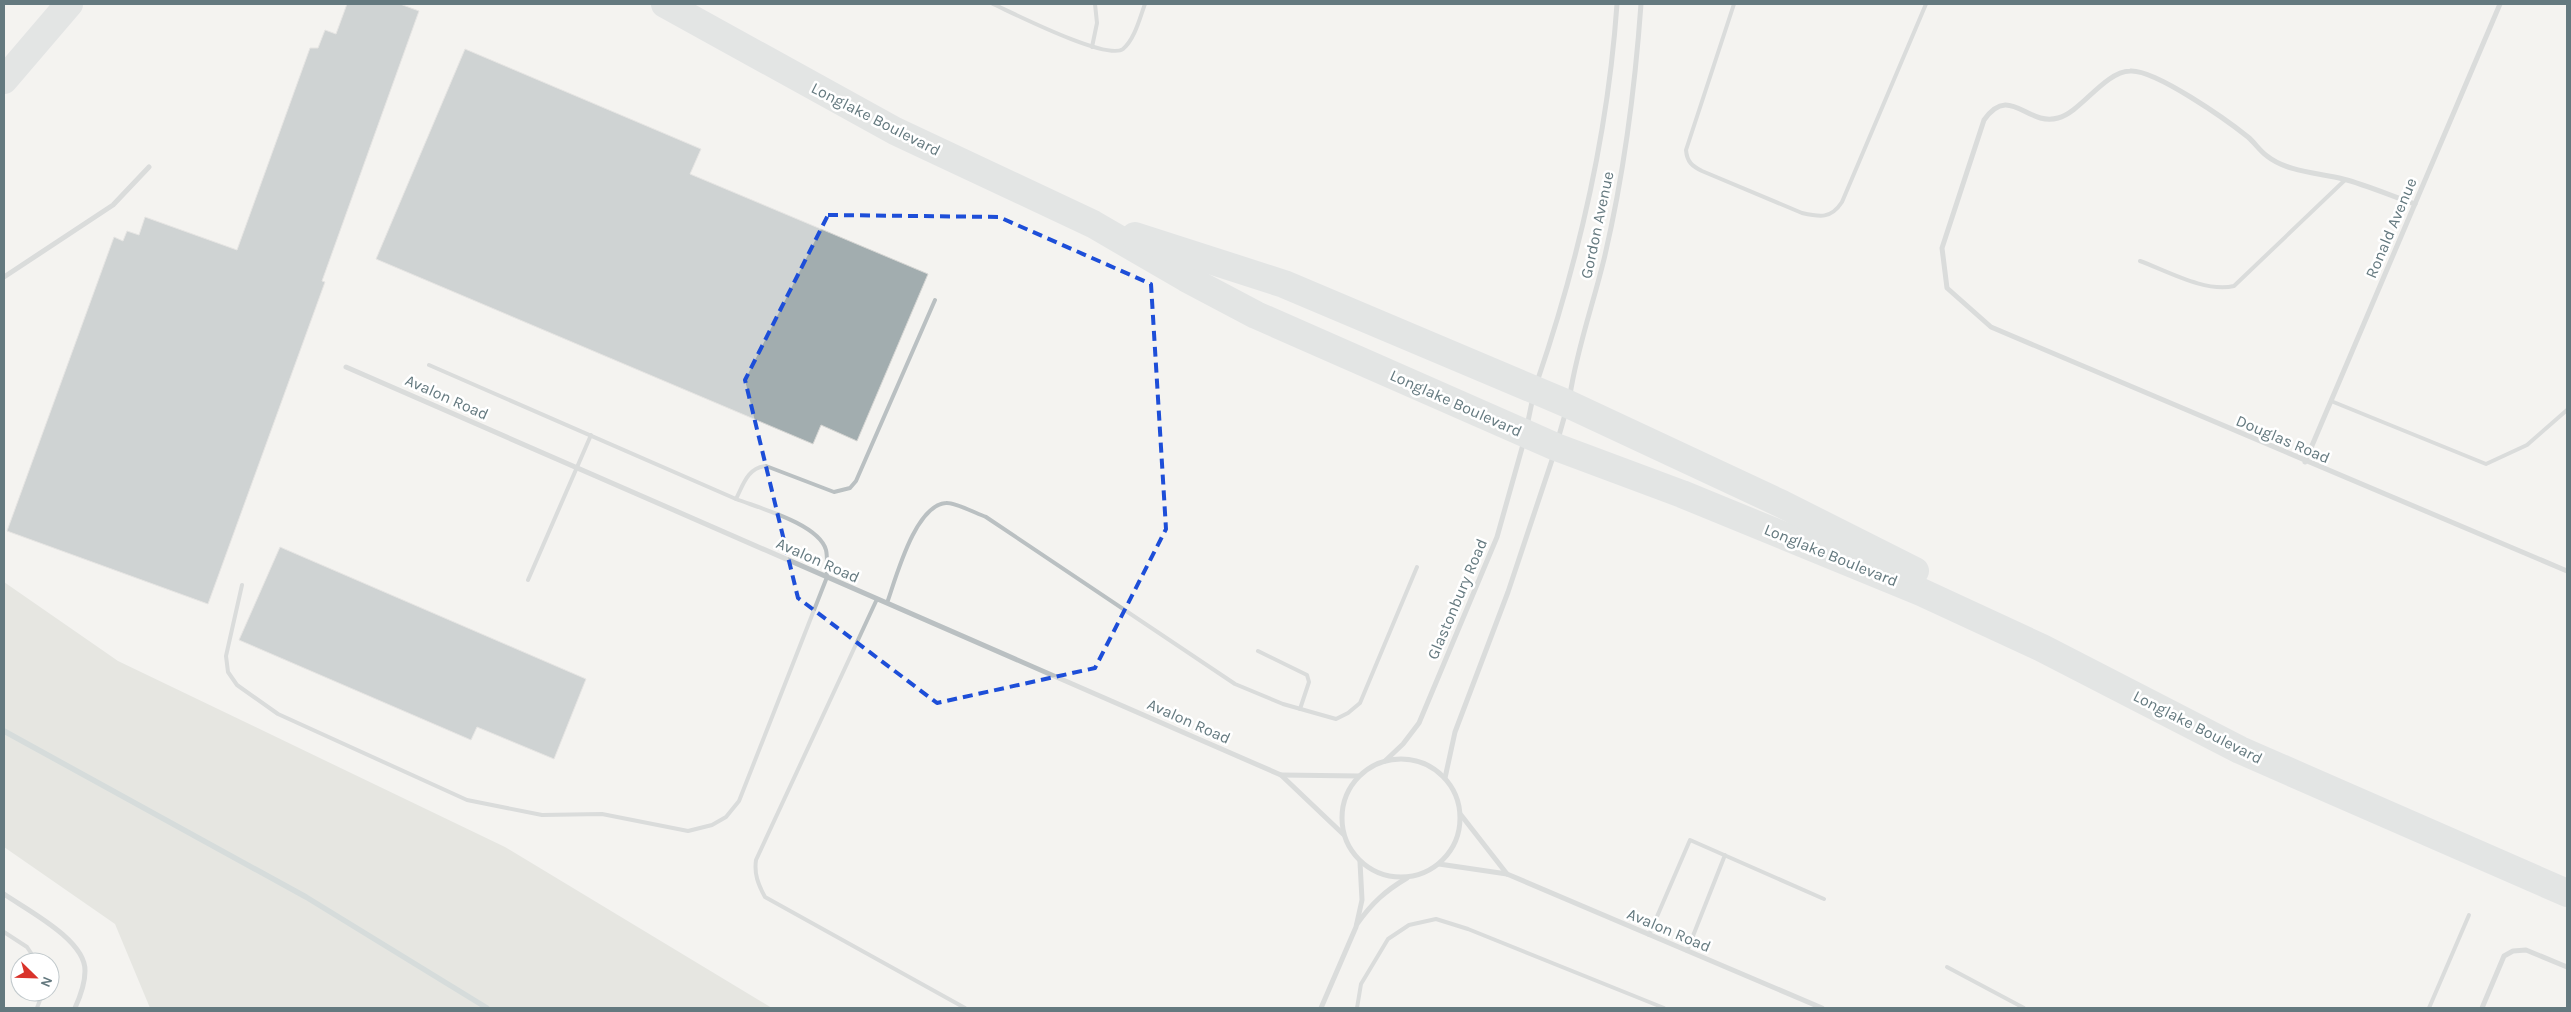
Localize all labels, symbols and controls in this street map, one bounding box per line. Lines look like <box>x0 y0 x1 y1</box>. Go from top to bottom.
street label: Longlake Boulevard <box>808 78 944 160</box>
street label: Gordon Avenue <box>1576 170 1618 280</box>
street label: Ronald Avenue <box>2361 175 2421 281</box>
street label: Longlake Boulevard <box>1387 365 1525 441</box>
street label: Avalon Road <box>402 370 492 424</box>
street label: Douglas Road <box>2233 411 2333 467</box>
street label: Longlake Boulevard <box>1761 520 1901 590</box>
street label: Avalon Road <box>773 533 863 587</box>
street label: Glastonbury Road <box>1423 536 1491 662</box>
street label: Longlake Boulevard <box>2130 686 2266 768</box>
street label: Avalon Road <box>1144 694 1234 748</box>
street label: Avalon Road <box>1624 904 1714 956</box>
north arrow <box>10 952 60 1002</box>
text: N <box>37 974 56 990</box>

